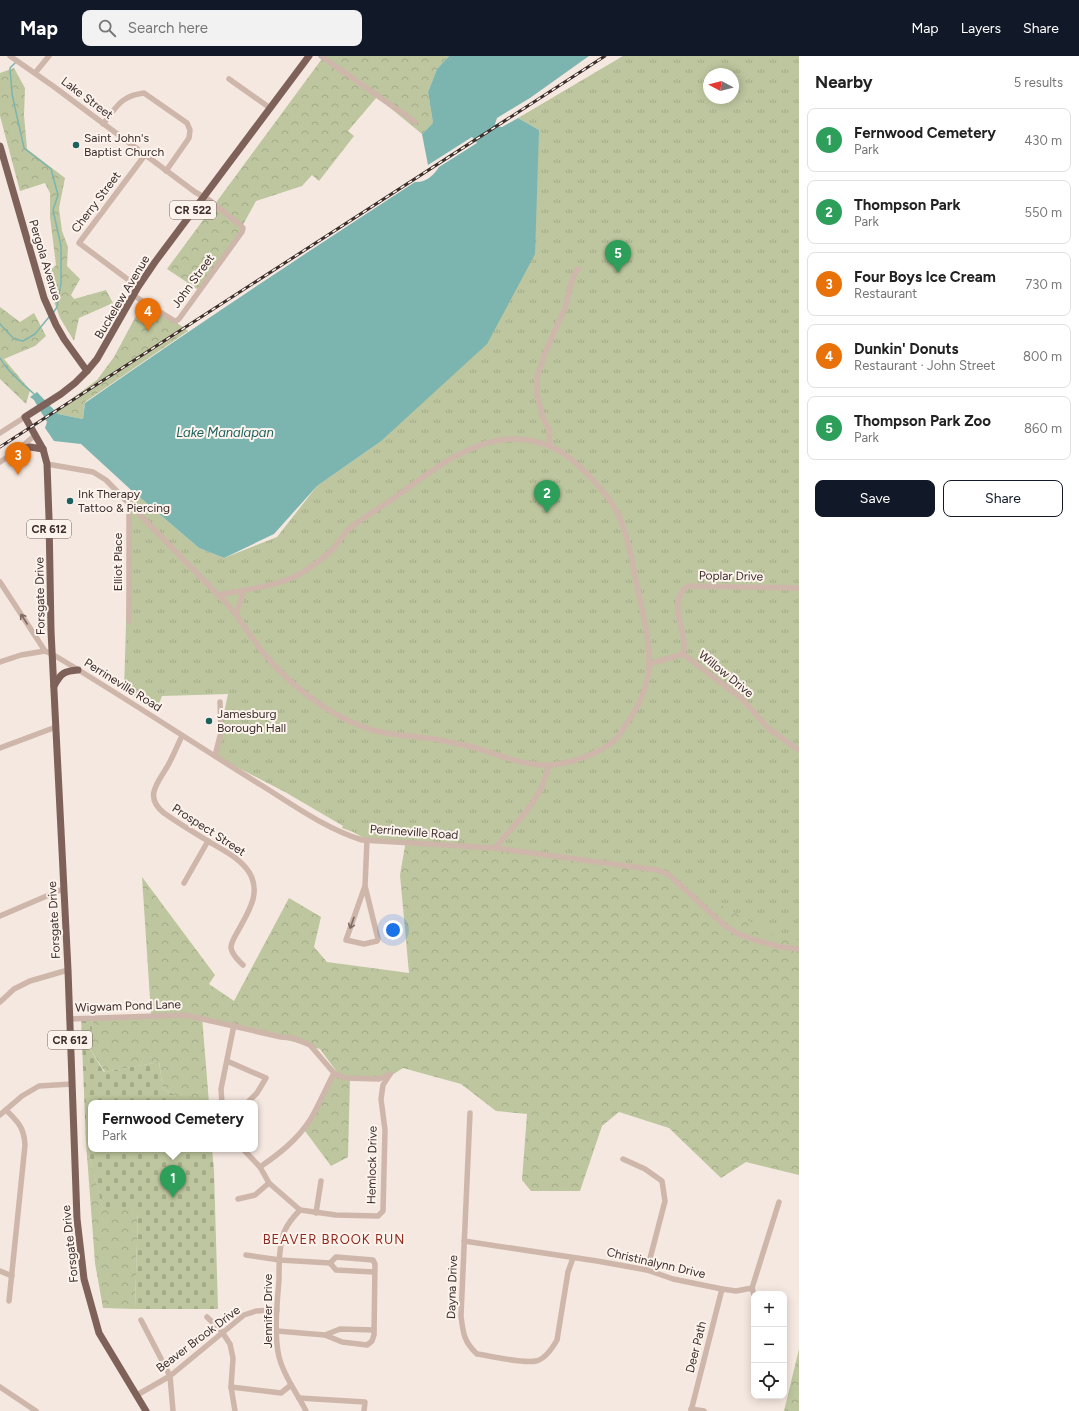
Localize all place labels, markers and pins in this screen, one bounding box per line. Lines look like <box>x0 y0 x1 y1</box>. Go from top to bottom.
place label: Saint John's Baptist Church <box>84 131 165 159</box>
marker: Saint John's Baptist Church <box>71 140 81 150</box>
pin: 5 <box>605 240 631 273</box>
pin: 4 <box>135 298 161 331</box>
pin: 3 <box>5 442 31 475</box>
pin: 2 <box>534 480 560 513</box>
place label: Ink Therapy Tattoo & Piercing <box>78 487 170 515</box>
marker: Ink Therapy Tattoo & Piercing <box>65 496 75 506</box>
place label: Jamesburg Borough Hall <box>217 707 286 735</box>
marker: Jamesburg Borough Hall <box>204 716 214 726</box>
pin: 1 <box>160 1165 186 1198</box>

